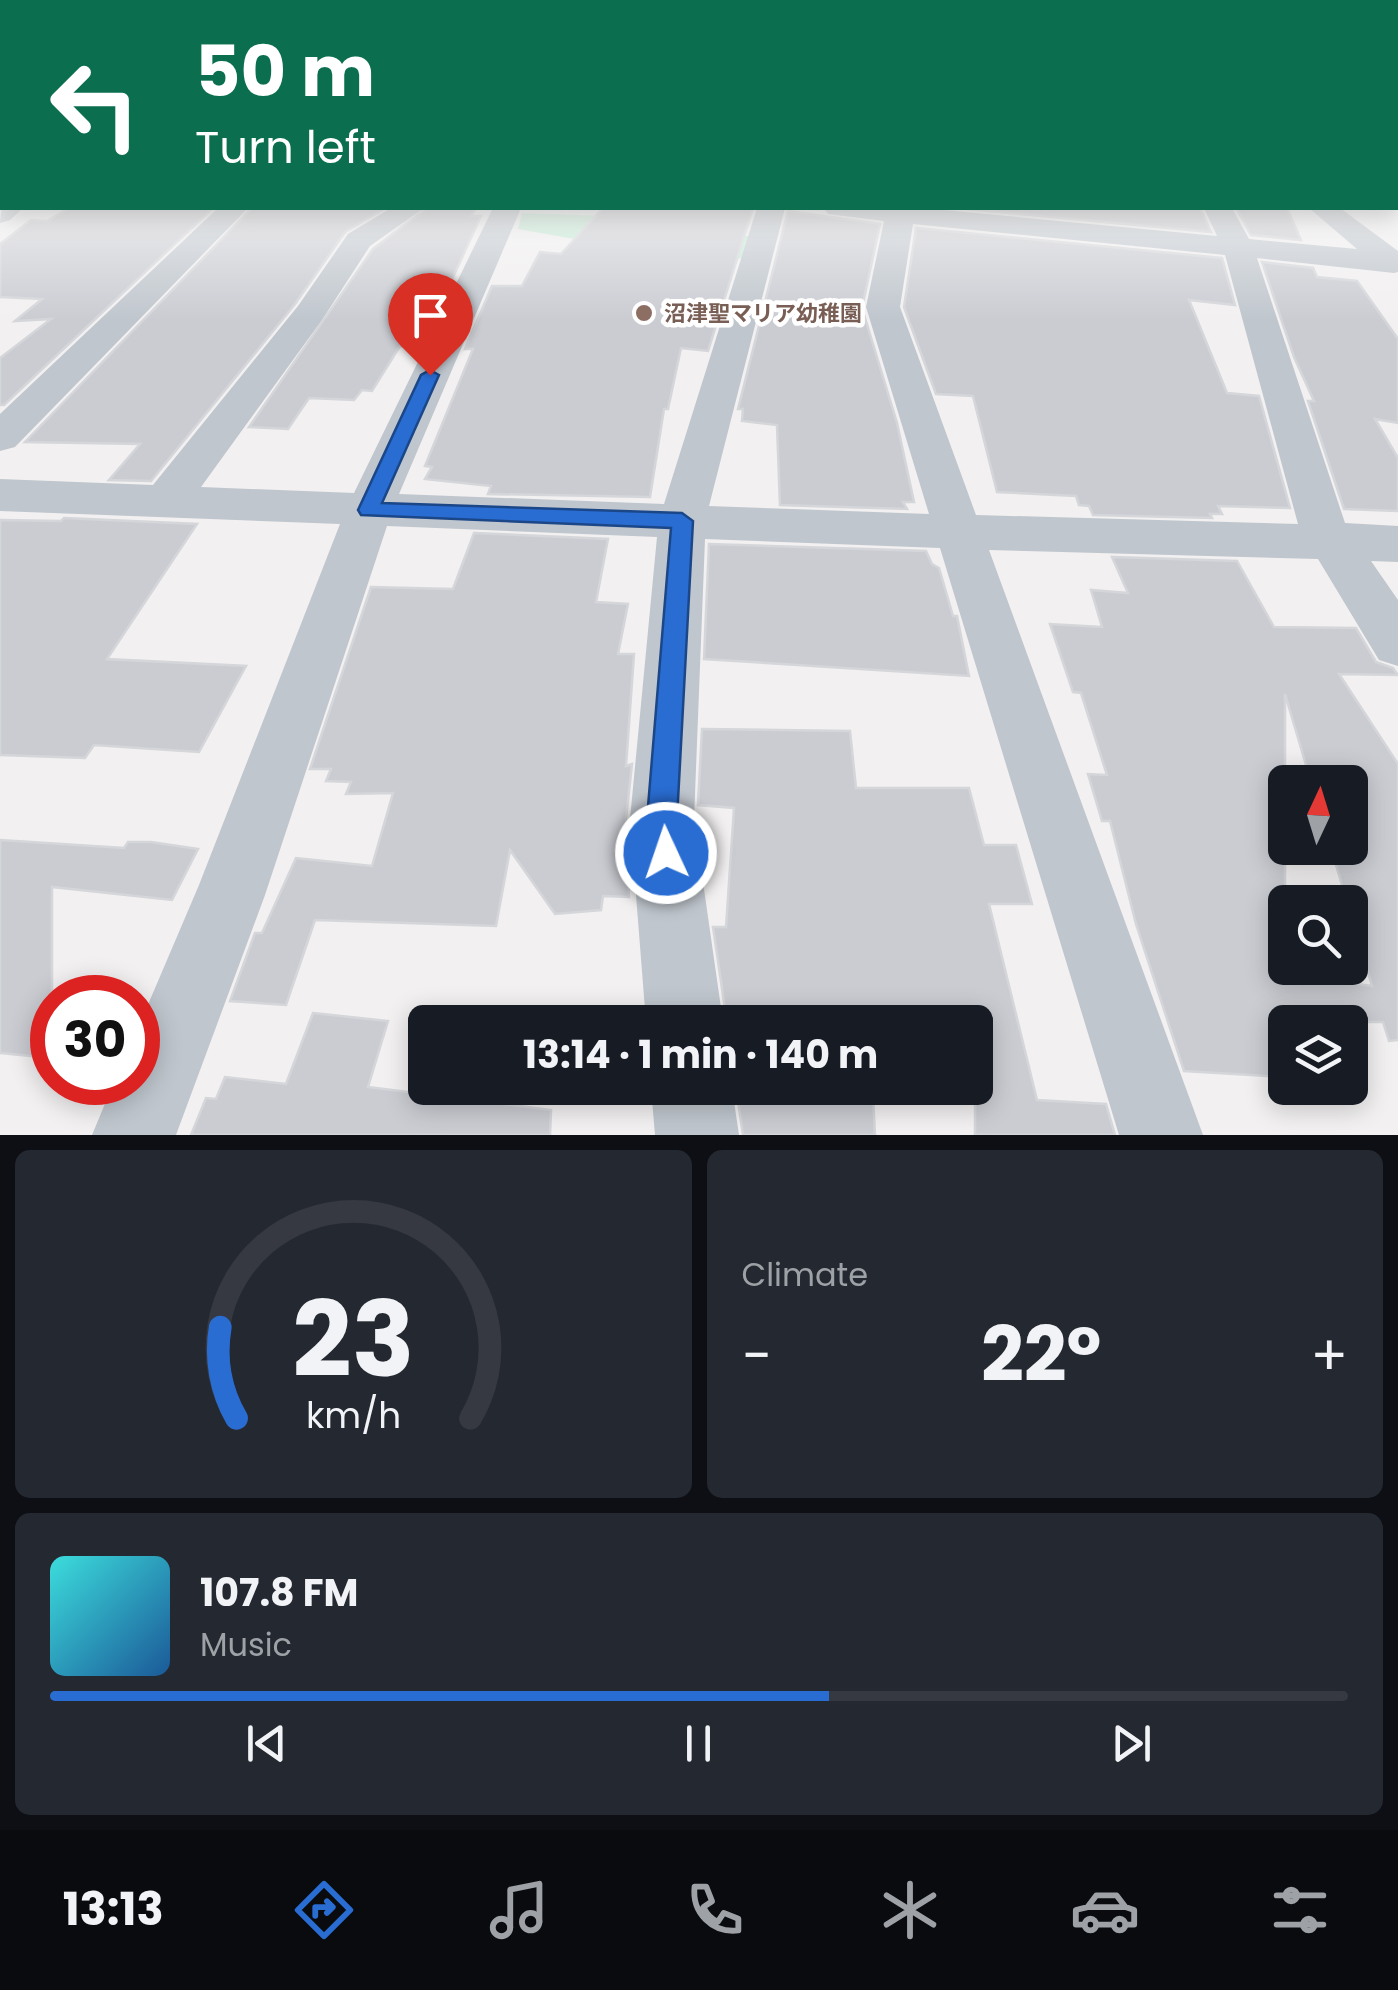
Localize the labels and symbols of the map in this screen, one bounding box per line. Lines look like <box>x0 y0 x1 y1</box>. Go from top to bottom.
pin <box>388 273 473 376</box>
place label: 沼津聖マリア幼稚園 <box>664 298 862 329</box>
marker: 沼津聖マリア幼稚園 <box>633 302 655 324</box>
north arrow <box>1268 765 1368 865</box>
position arrow <box>614 801 718 905</box>
speed limit sign: 30 <box>30 975 160 1105</box>

